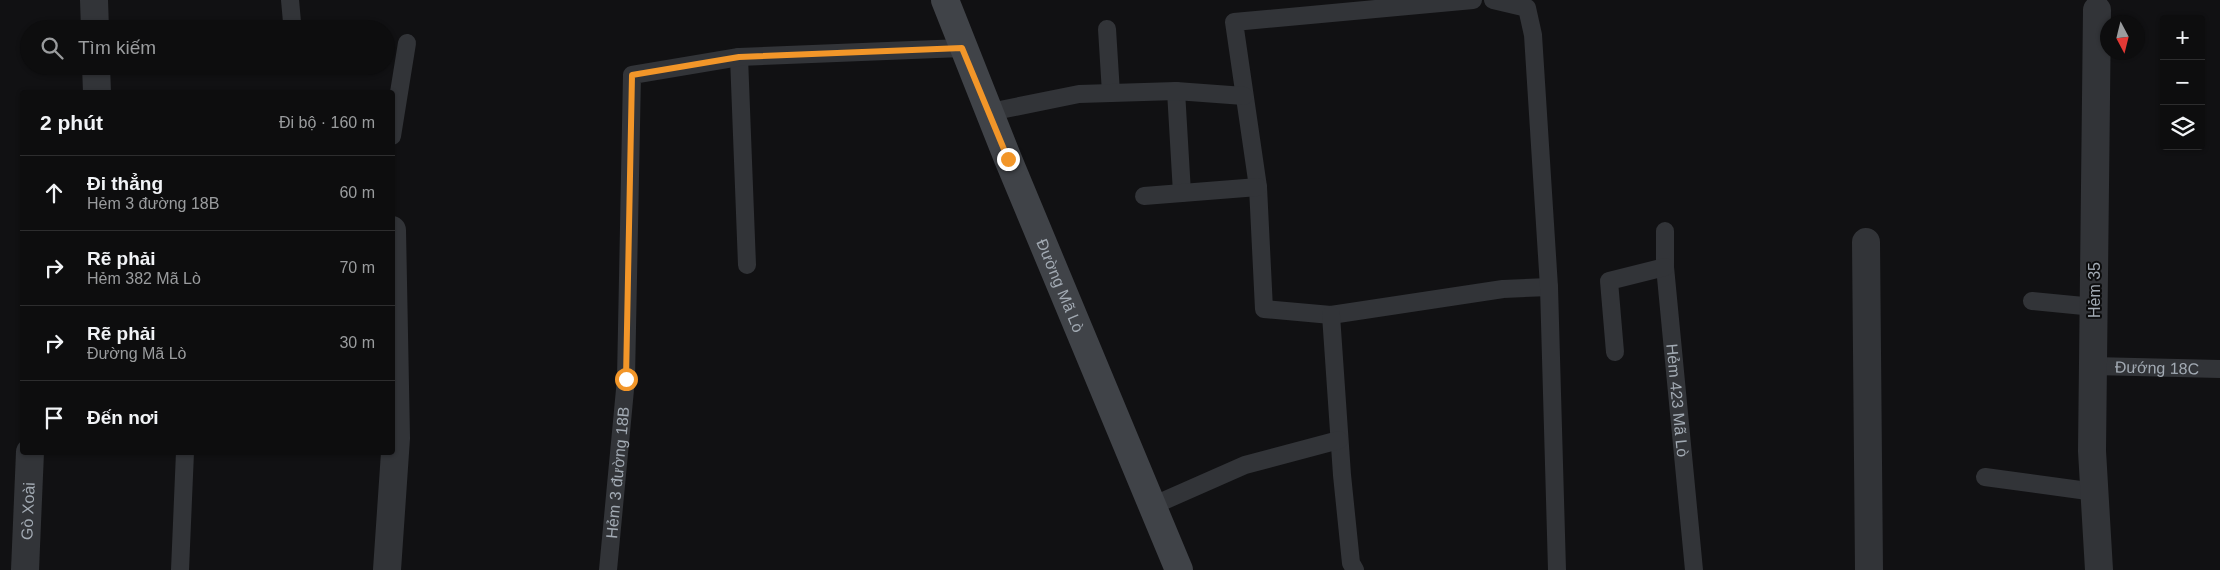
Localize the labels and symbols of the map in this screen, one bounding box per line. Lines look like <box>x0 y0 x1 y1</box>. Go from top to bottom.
north arrow <box>2100 15 2145 60</box>
route end <box>997 148 1020 171</box>
street label: Đường Mã Lò <box>1034 236 1088 335</box>
street label: Hẻm 35 <box>2086 262 2103 318</box>
street label: Hẻm 423 Mã Lò <box>1664 343 1692 458</box>
street label: Đướng 18C <box>2115 358 2199 377</box>
route start <box>615 368 638 391</box>
street label: Hẻm 3 đường 18B <box>603 406 632 539</box>
street label: Gò Xoài <box>18 482 37 540</box>

